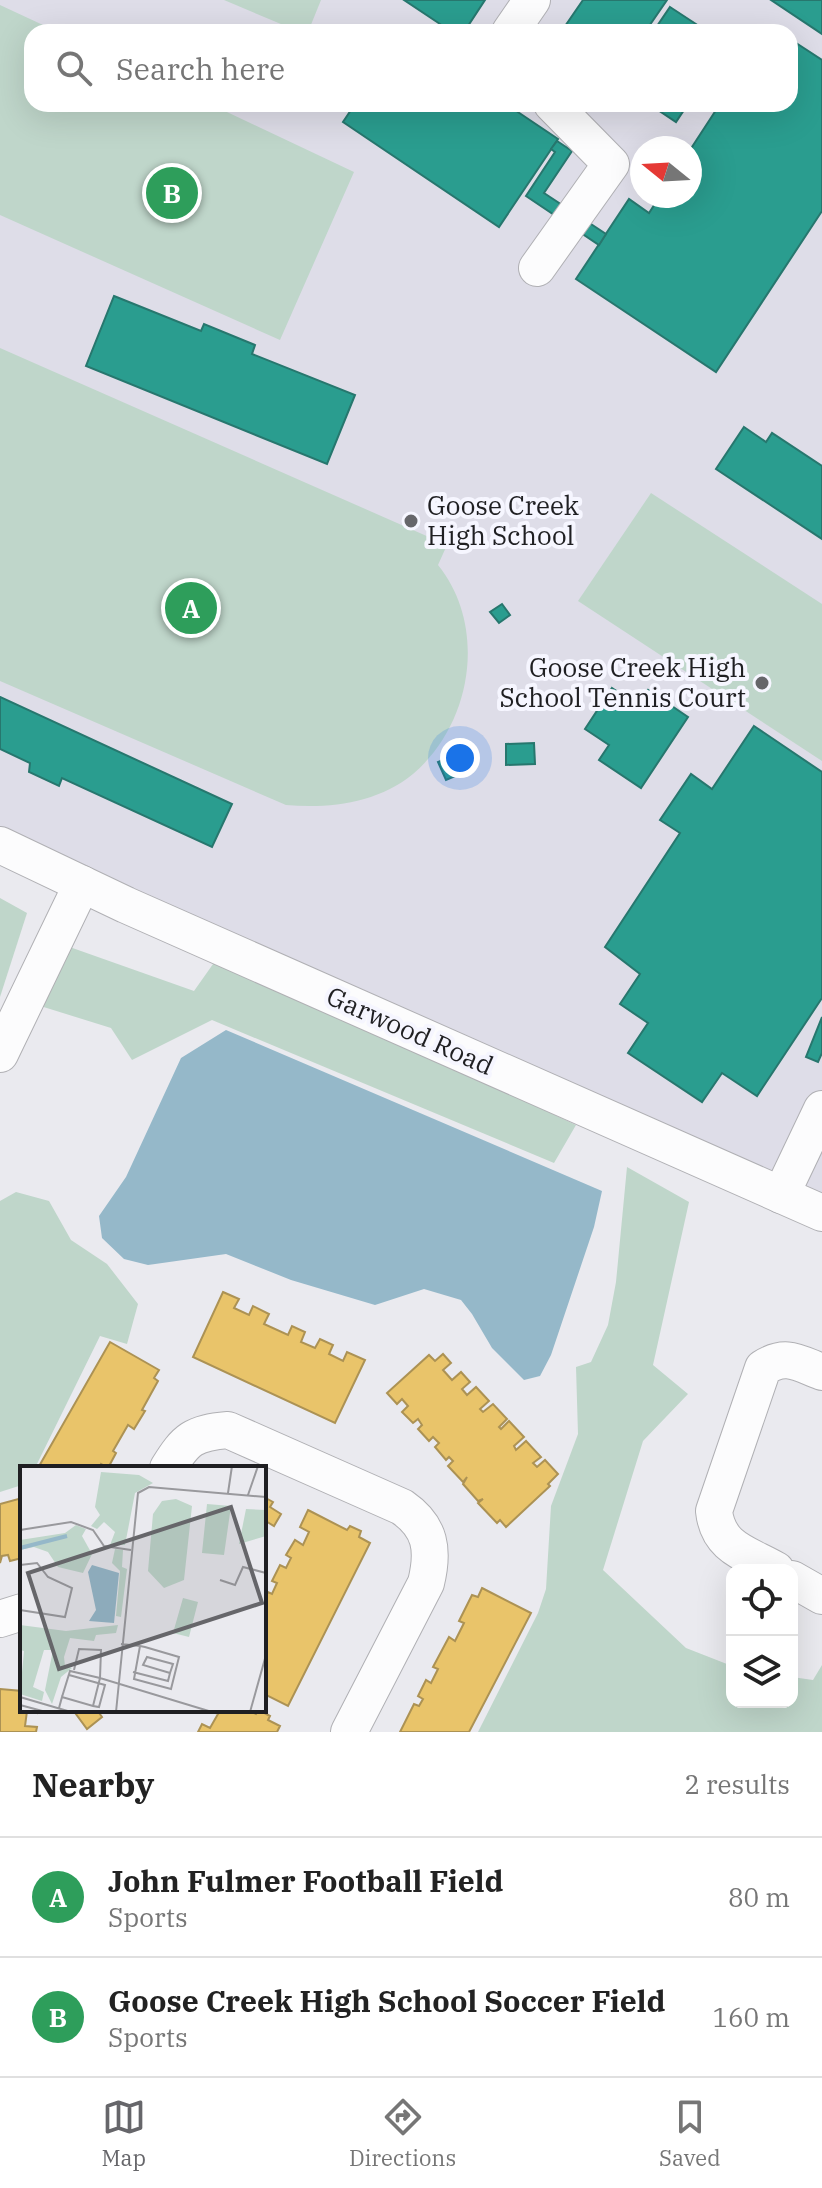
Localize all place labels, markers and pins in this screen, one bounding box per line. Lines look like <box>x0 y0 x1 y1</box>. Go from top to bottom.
pin: B <box>146 163 198 223</box>
place label: Goose Creek High School <box>427 488 579 552</box>
marker: Goose Creek High School <box>402 512 420 530</box>
pin: A <box>165 578 217 638</box>
place label: Goose Creek High School Tennis Court <box>499 650 746 714</box>
marker: Goose Creek High School Tennis Court <box>753 674 771 692</box>

